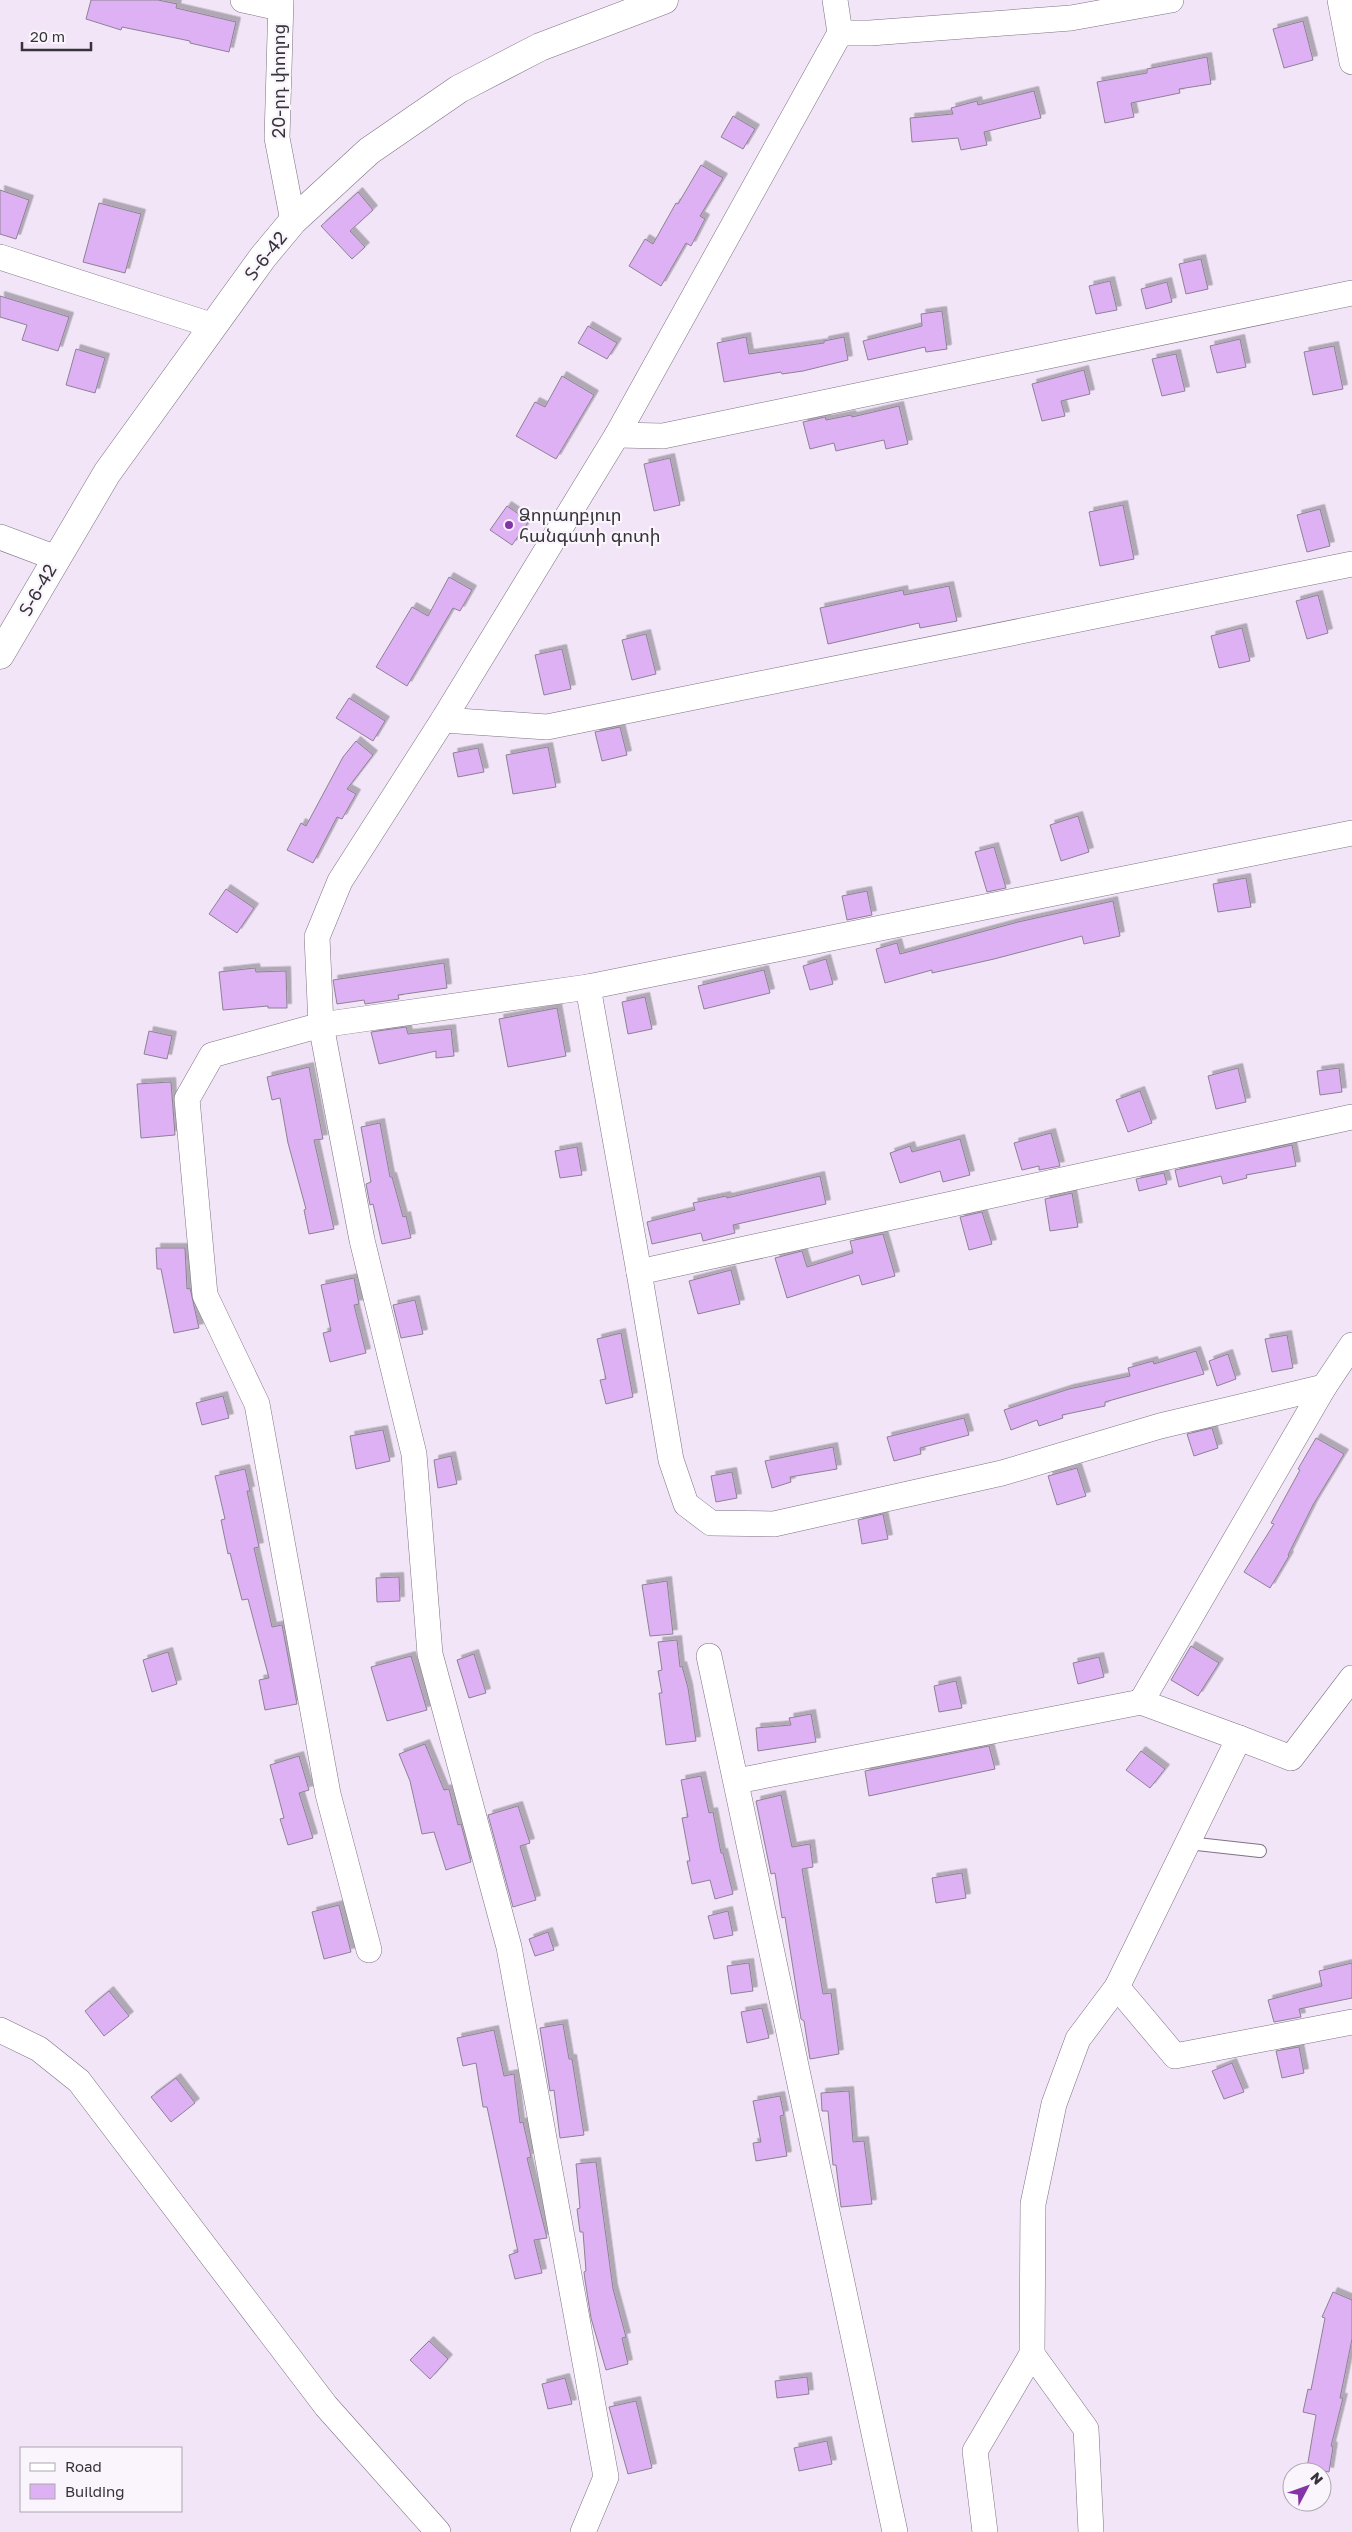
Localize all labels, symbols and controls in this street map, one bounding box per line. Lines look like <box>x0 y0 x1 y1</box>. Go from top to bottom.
scale bar <box>22 20 91 52</box>
street label: 20-րդ փողոց <box>267 24 289 138</box>
text: 20 m <box>30 27 65 45</box>
street label: Տ-6-42 <box>239 226 291 284</box>
place label: Ձորաղբյուր հանգստի գոտի <box>519 503 660 546</box>
marker: Ձորաղբյուր հանգստի գոտի <box>503 519 515 531</box>
street label: Տ-6-42 <box>14 560 61 619</box>
legend <box>20 2447 182 2512</box>
text: Road <box>65 2457 102 2475</box>
north arrow <box>1282 2462 1332 2512</box>
text: N <box>1307 2469 1327 2488</box>
text: Building <box>65 2482 125 2500</box>

